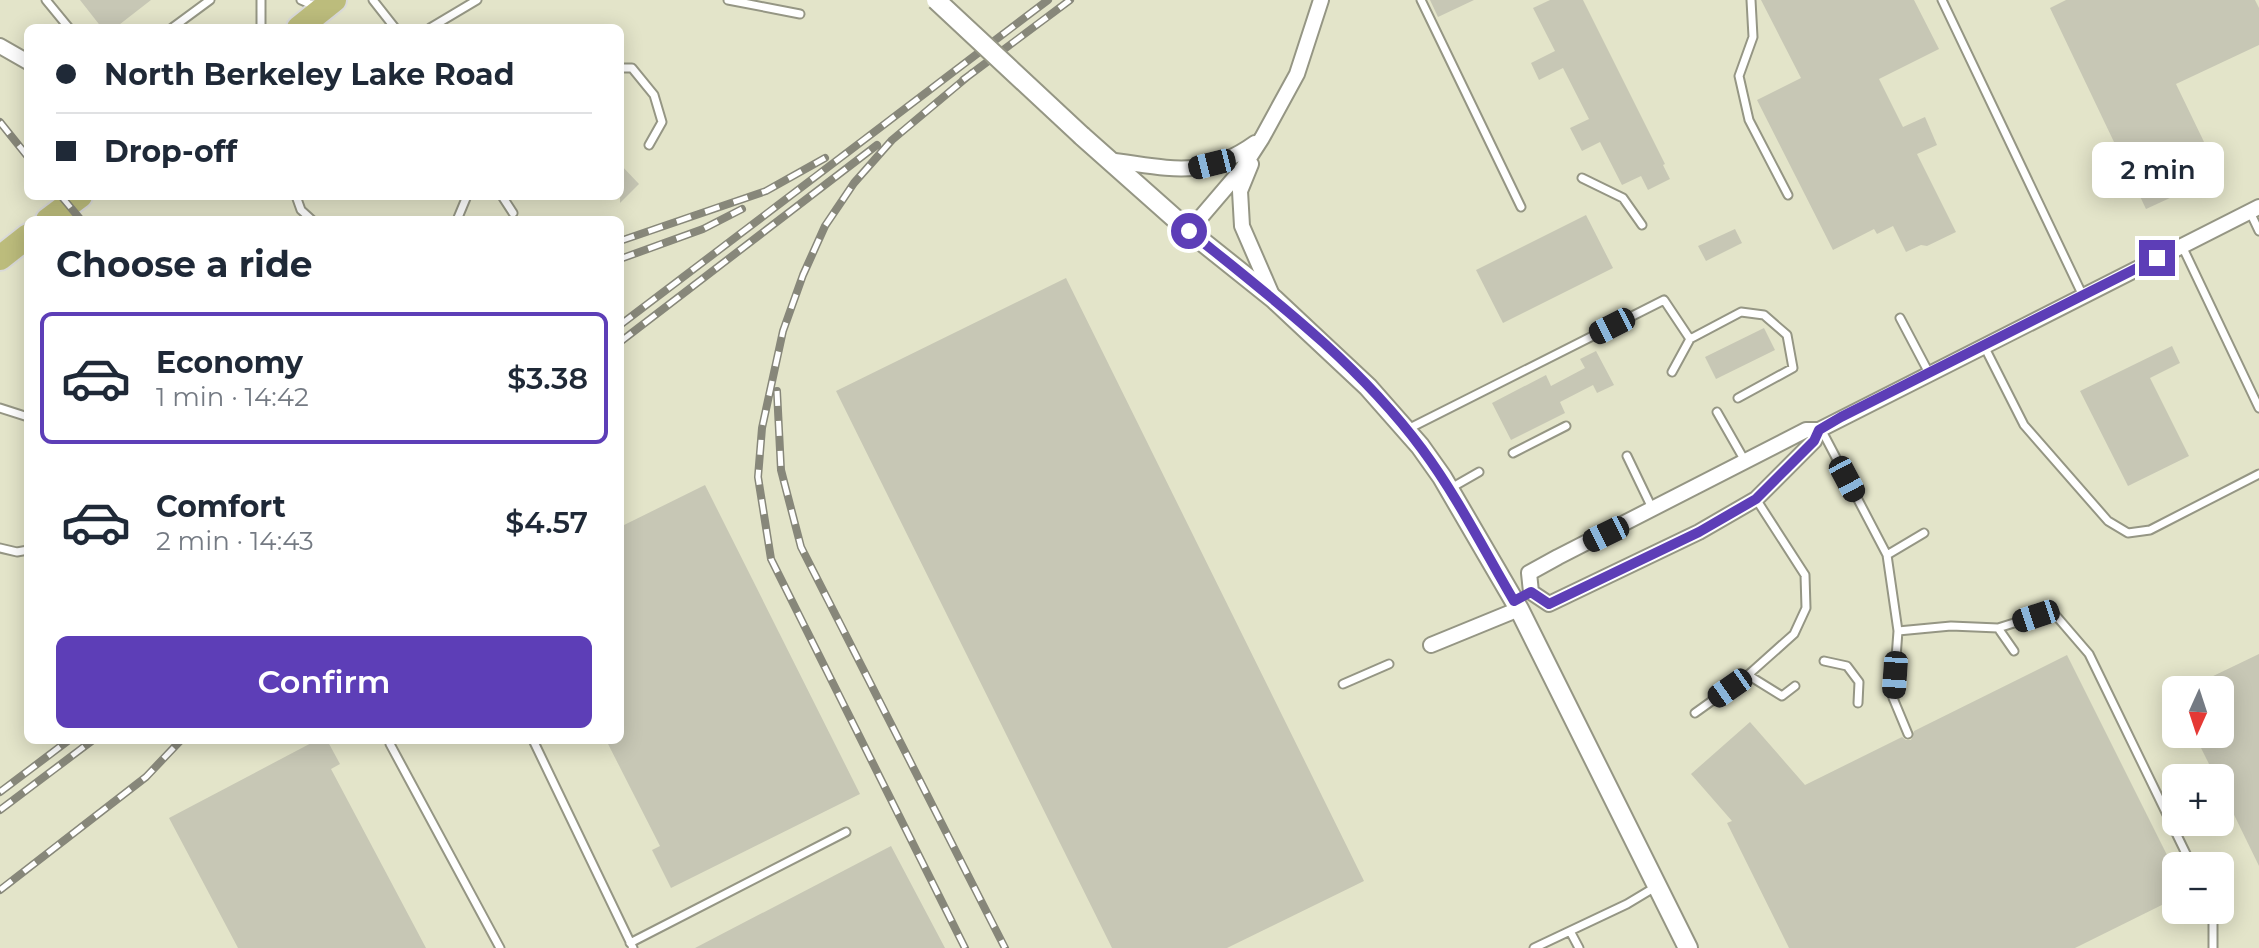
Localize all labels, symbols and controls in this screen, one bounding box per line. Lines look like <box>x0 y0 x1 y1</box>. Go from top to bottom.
text: North Berkeley Lake Road <box>104 56 514 93</box>
text: Drop-off <box>104 133 237 170</box>
callout: 2 min <box>2091 142 2223 198</box>
car <box>1186 147 1238 181</box>
text: 2 min <box>2120 154 2196 186</box>
route start <box>1171 213 1207 249</box>
route end <box>2139 240 2175 276</box>
text: Choose a ride <box>56 242 313 286</box>
car <box>1585 304 1639 348</box>
icon: car <box>60 342 132 414</box>
text: Economy <box>156 344 303 381</box>
text: $3.38 <box>507 360 588 397</box>
text: 1 min · 14:42 <box>156 381 309 413</box>
car <box>1825 452 1869 506</box>
icon: car <box>60 486 132 558</box>
text: Comfort <box>156 488 286 525</box>
text: $4.57 <box>505 504 588 541</box>
car <box>1579 513 1633 555</box>
text: 2 min · 14:43 <box>156 525 314 557</box>
car <box>2009 597 2063 635</box>
button: Confirm <box>56 636 592 728</box>
car <box>1881 650 1909 700</box>
car <box>1703 664 1757 712</box>
north arrow <box>2162 676 2234 748</box>
map controls <box>2162 676 2234 924</box>
button: + <box>2162 764 2234 836</box>
button: − <box>2162 852 2234 924</box>

